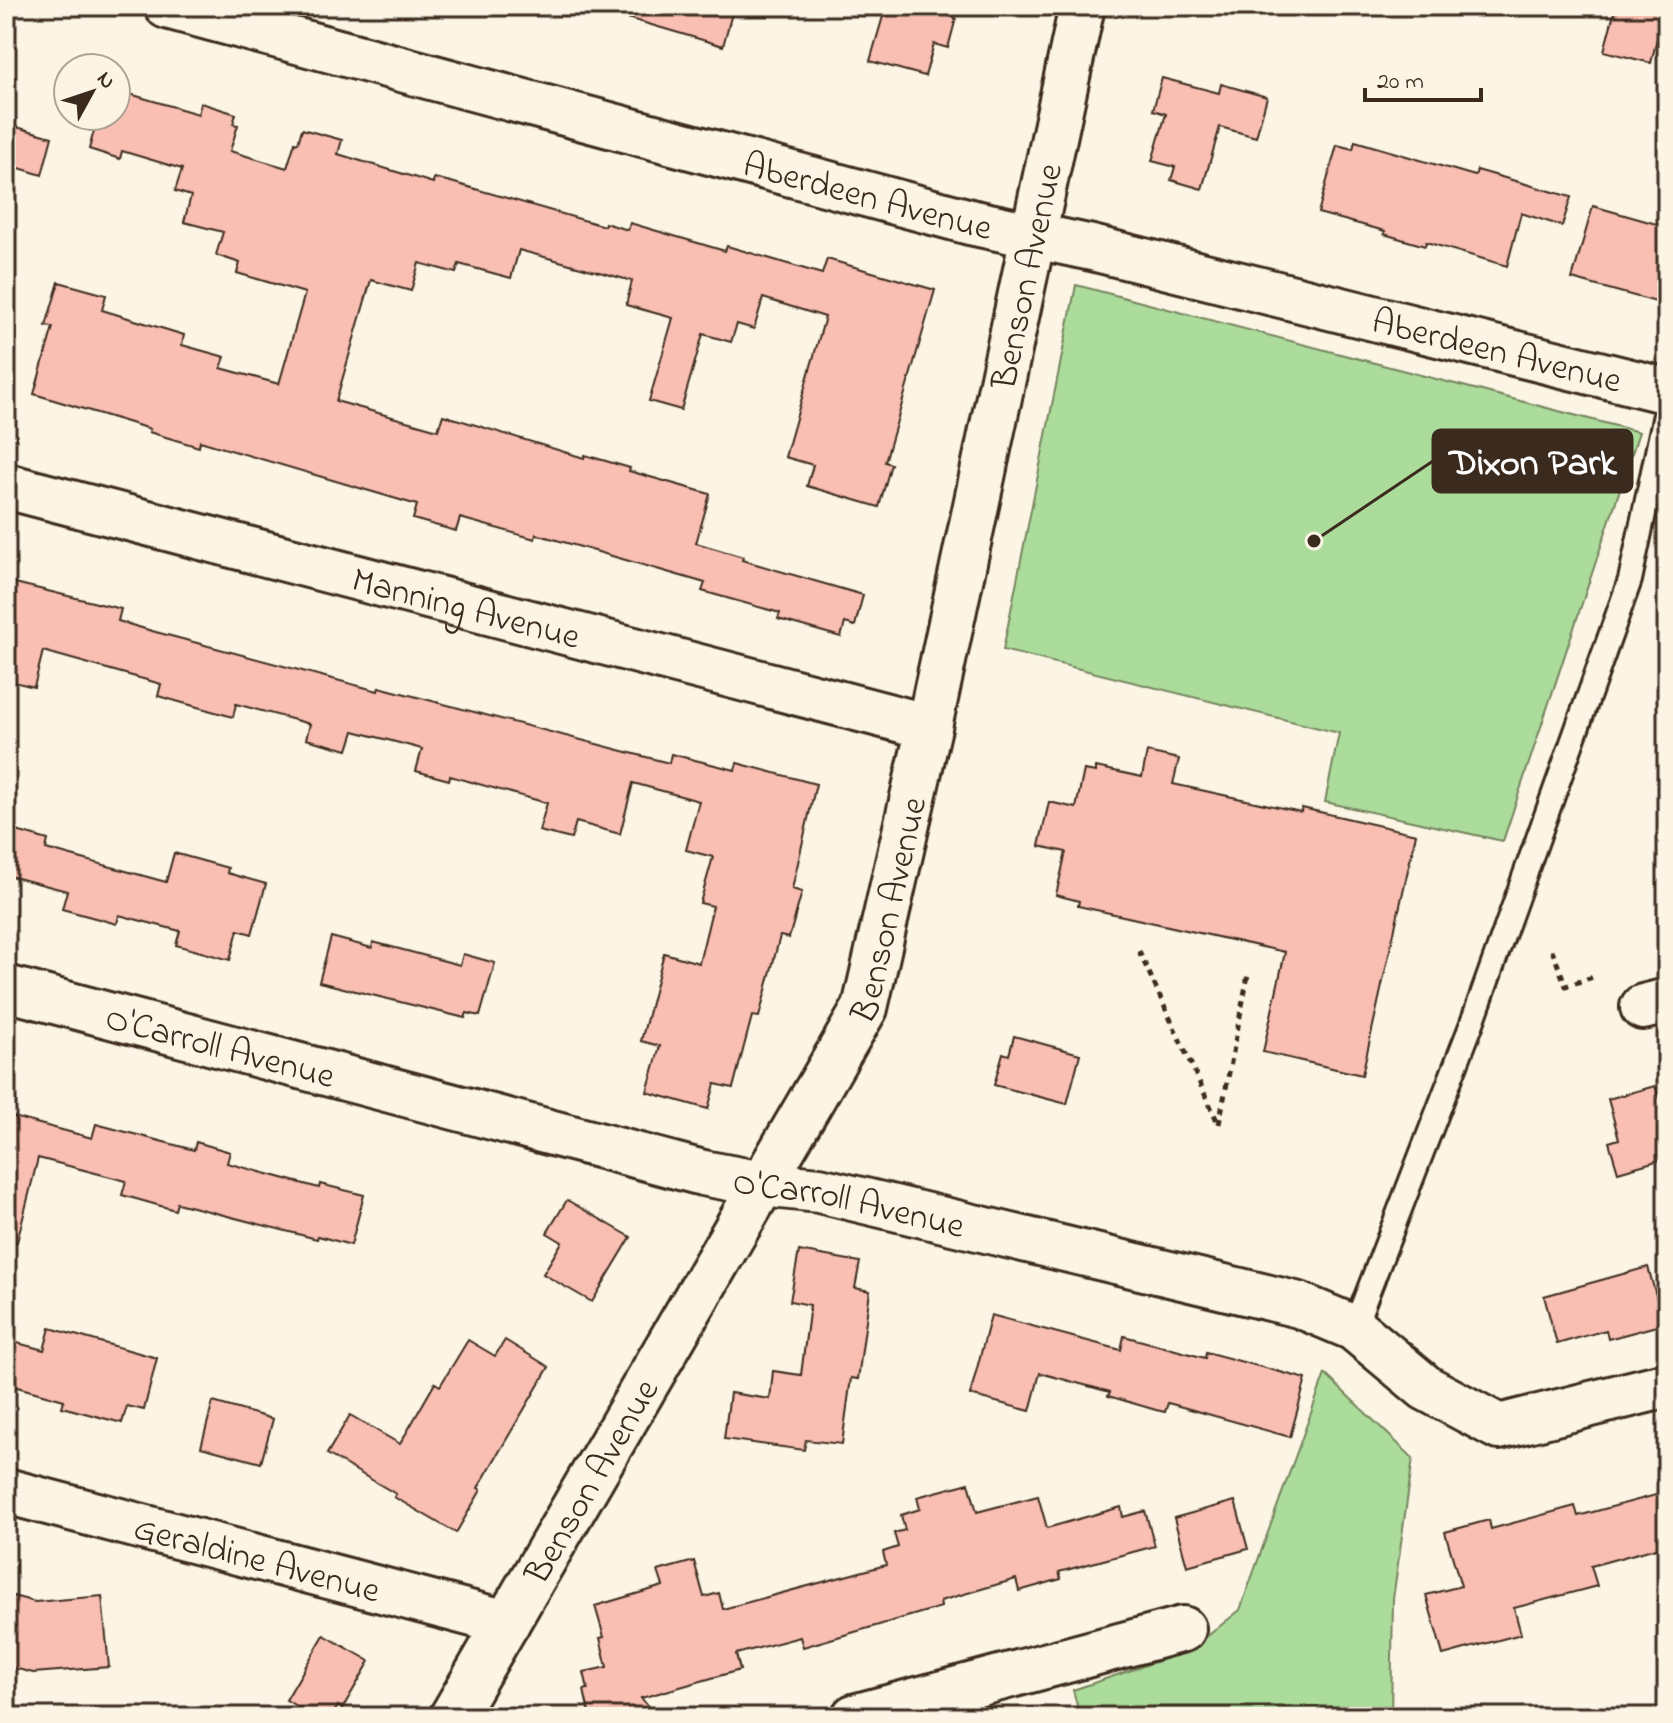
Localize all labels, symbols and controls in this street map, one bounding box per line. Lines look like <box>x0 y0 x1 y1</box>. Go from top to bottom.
north arrow <box>52 52 132 132</box>
scale bar <box>1365 52 1481 102</box>
text: N <box>88 65 122 97</box>
text: 20 m <box>1377 65 1424 100</box>
street label: Aberdeen Avenue <box>737 140 997 257</box>
street label: Benson Avenue <box>979 158 1079 395</box>
street label: Aberdeen Avenue <box>1366 297 1627 410</box>
callout: Dixon Park <box>1433 430 1632 492</box>
text: Dixon Park <box>1447 437 1618 493</box>
street label: Manning Avenue <box>346 555 586 666</box>
street label: Benson Avenue <box>839 791 943 1036</box>
street label: O'Carroll Avenue <box>99 993 341 1105</box>
street label: O'Carroll Avenue <box>728 1157 970 1255</box>
street label: Benson Avenue <box>513 1369 675 1596</box>
street label: Geraldine Avenue <box>127 1504 386 1620</box>

